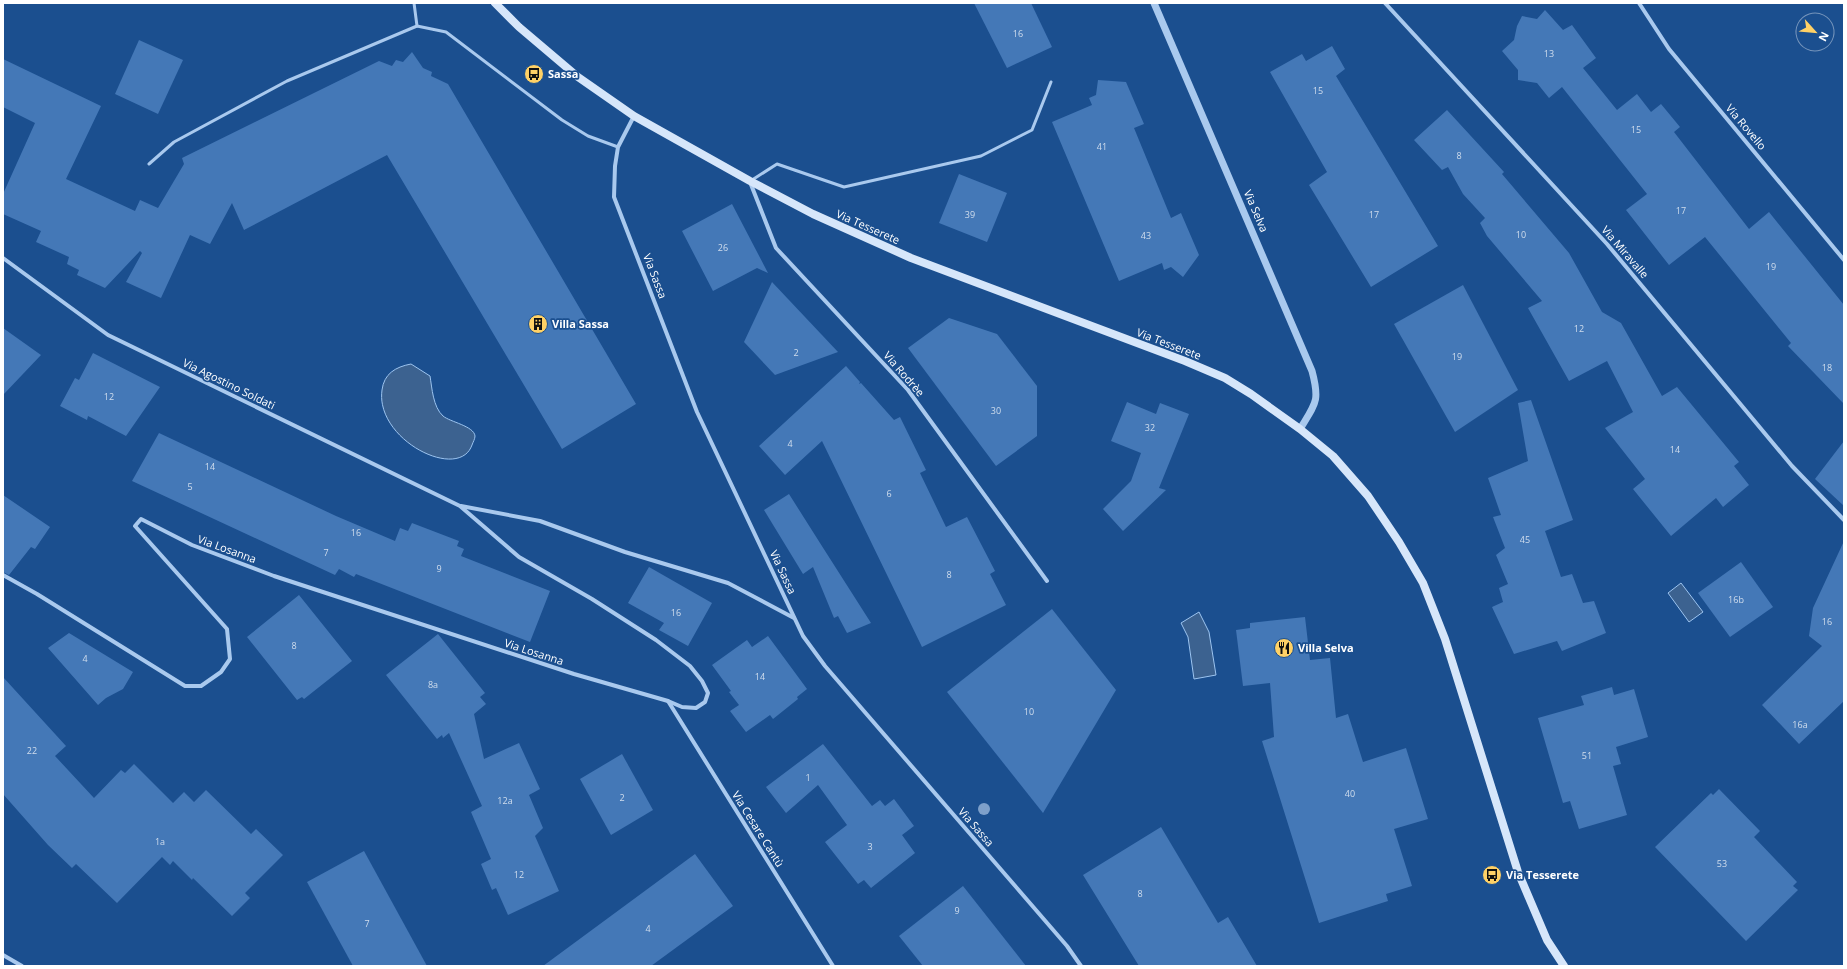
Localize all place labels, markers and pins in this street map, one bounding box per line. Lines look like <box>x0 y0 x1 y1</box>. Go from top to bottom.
bus stop icon: Sassa <box>523 63 545 85</box>
place label: Sassa <box>548 66 578 81</box>
building icon: Villa Sassa <box>527 313 549 335</box>
place label: Villa Sassa <box>552 316 609 331</box>
restaurant icon: Villa Selva <box>1273 637 1295 659</box>
place label: Villa Selva <box>1298 640 1354 655</box>
bus stop icon: Via Tesserete <box>1481 864 1503 886</box>
place label: Via Tesserete <box>1506 867 1580 882</box>

